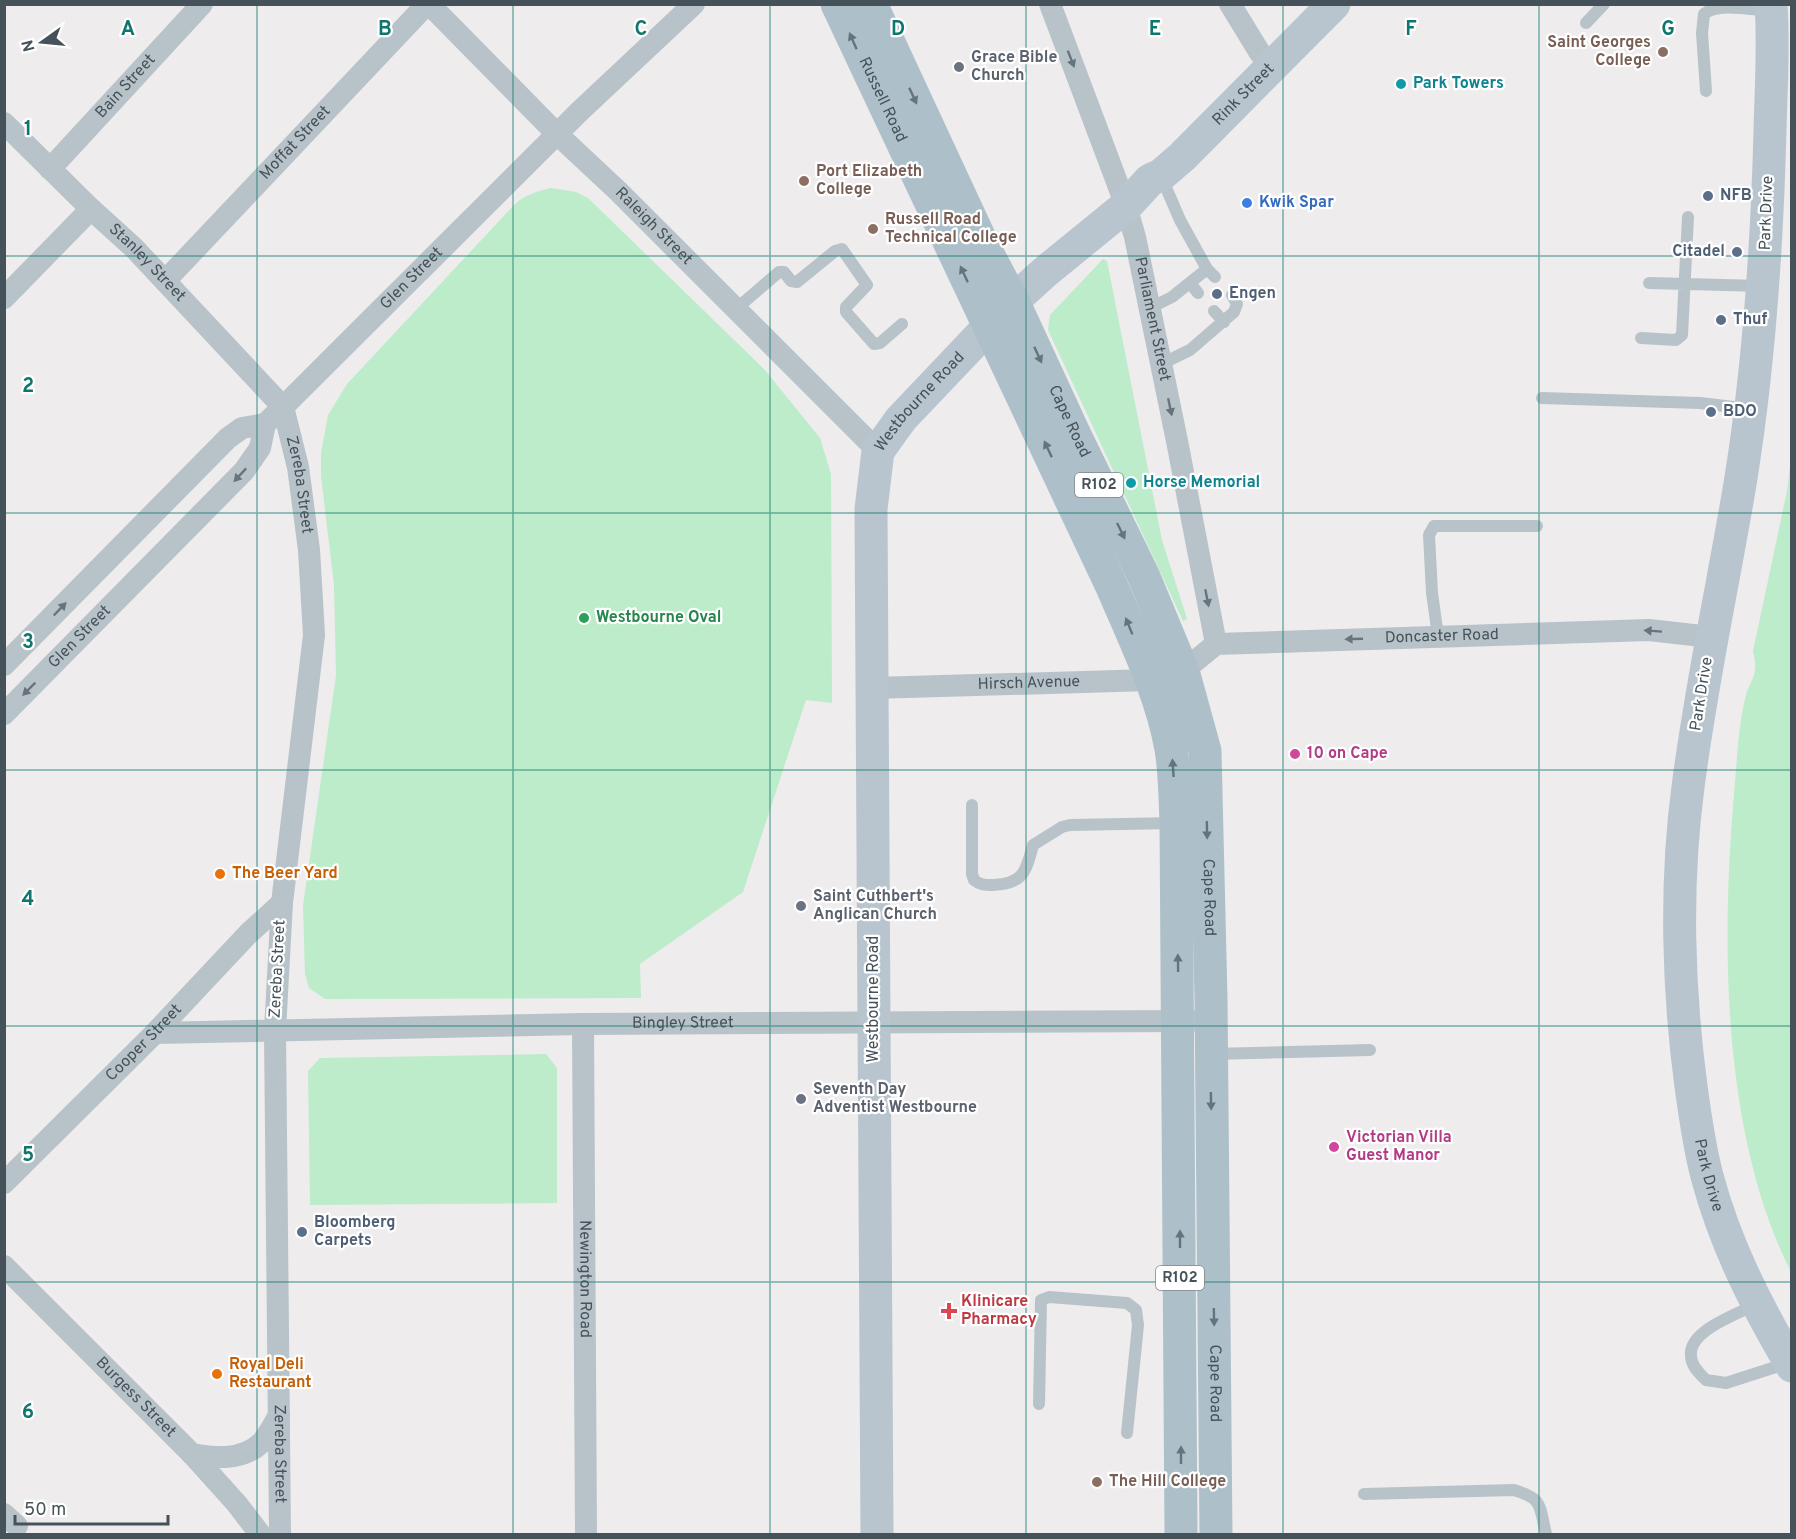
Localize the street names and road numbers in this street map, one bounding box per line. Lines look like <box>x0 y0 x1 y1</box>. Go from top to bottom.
street label: Bain Street <box>91 50 160 123</box>
street label: Russell Road <box>854 54 911 146</box>
street label: Rink Street <box>1208 59 1279 130</box>
street label: Moffat Street <box>256 102 335 184</box>
street label: Park Drive <box>1756 175 1778 251</box>
street label: Raleigh Street <box>610 183 696 269</box>
street label: Stanley Street <box>104 220 190 306</box>
street label: Glen Street <box>376 243 447 314</box>
street label: Parliament Street <box>1129 255 1174 383</box>
street label: Westbourne Road <box>871 348 969 456</box>
street label: Cape Road <box>1043 382 1094 461</box>
street label: Zereba Street <box>281 434 317 535</box>
road number: R102 <box>1075 473 1123 497</box>
street label: Glen Street <box>44 601 115 673</box>
street label: Doncaster Road <box>1384 625 1499 649</box>
street label: Park Drive <box>1686 656 1718 732</box>
street label: Hirsch Avenue <box>977 672 1080 695</box>
street label: Cape Road <box>1198 858 1219 936</box>
street label: Zereba Street <box>265 919 291 1019</box>
street label: Westbourne Road <box>864 936 884 1062</box>
street label: Cooper Street <box>102 1000 187 1086</box>
street label: Bingley Street <box>632 1013 734 1034</box>
street label: Park Drive <box>1689 1137 1727 1215</box>
street label: Newington Road <box>574 1220 595 1338</box>
road number: R102 <box>1156 1266 1204 1290</box>
street label: Cape Road <box>1204 1344 1225 1422</box>
street label: Burgess Street <box>91 1353 180 1442</box>
street label: Zereba Street <box>269 1404 290 1503</box>

